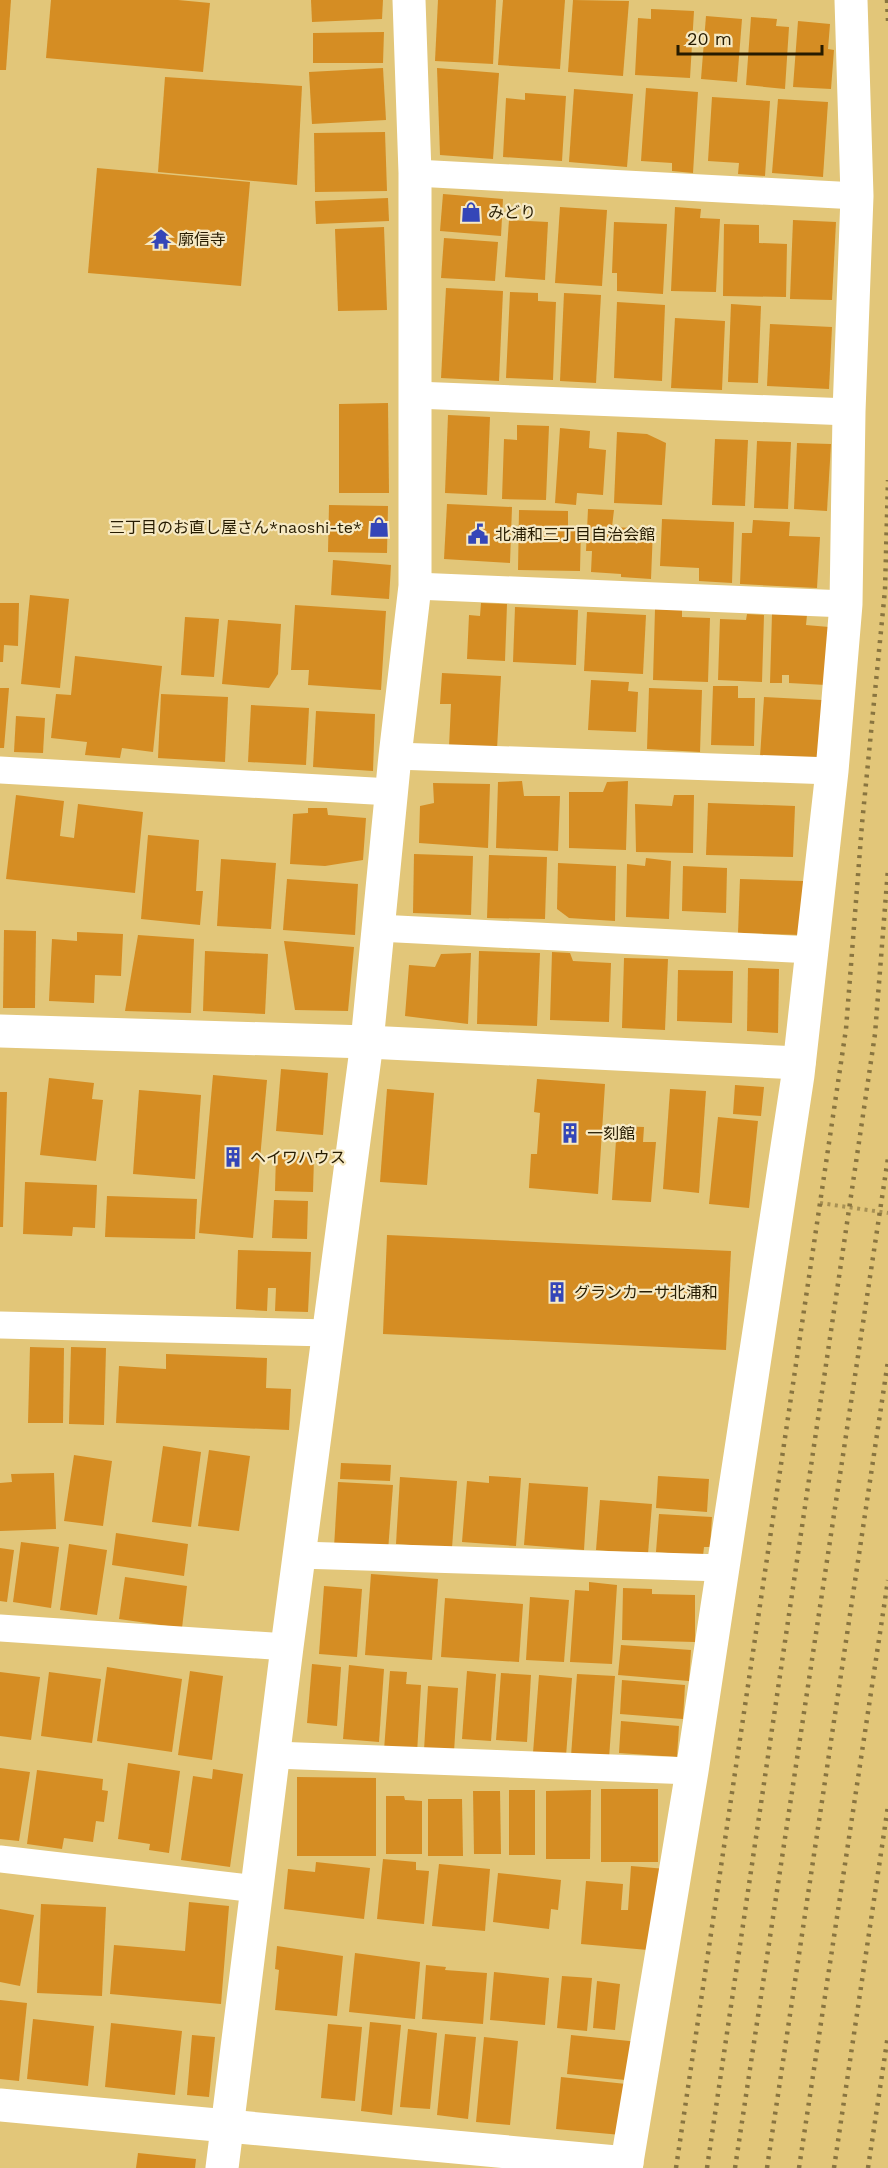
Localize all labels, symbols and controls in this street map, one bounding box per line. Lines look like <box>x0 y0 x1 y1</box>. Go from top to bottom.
scale bar <box>678 18 822 56</box>
text: 20 m <box>687 28 732 49</box>
shop icon: みどり <box>459 200 483 224</box>
place label: みどり <box>488 203 536 222</box>
temple icon: 廓信寺 <box>149 227 173 251</box>
place label: 廓信寺 <box>178 230 226 249</box>
shop icon: 三丁目のお直し屋さん*naoshi-te* <box>367 515 391 539</box>
place label: 三丁目のお直し屋さん*naoshi-te* <box>109 518 362 537</box>
public building icon: 北浦和三丁目自治会館 <box>466 522 490 546</box>
place label: 北浦和三丁目自治会館 <box>495 525 655 544</box>
building icon: 一刻館 <box>558 1121 582 1145</box>
place label: 一刻館 <box>587 1124 635 1143</box>
building icon: ヘイワハウス <box>221 1145 245 1169</box>
place label: ヘイワハウス <box>250 1148 346 1167</box>
building icon: グランカーサ北浦和 <box>545 1280 569 1304</box>
place label: グランカーサ北浦和 <box>574 1283 718 1302</box>

